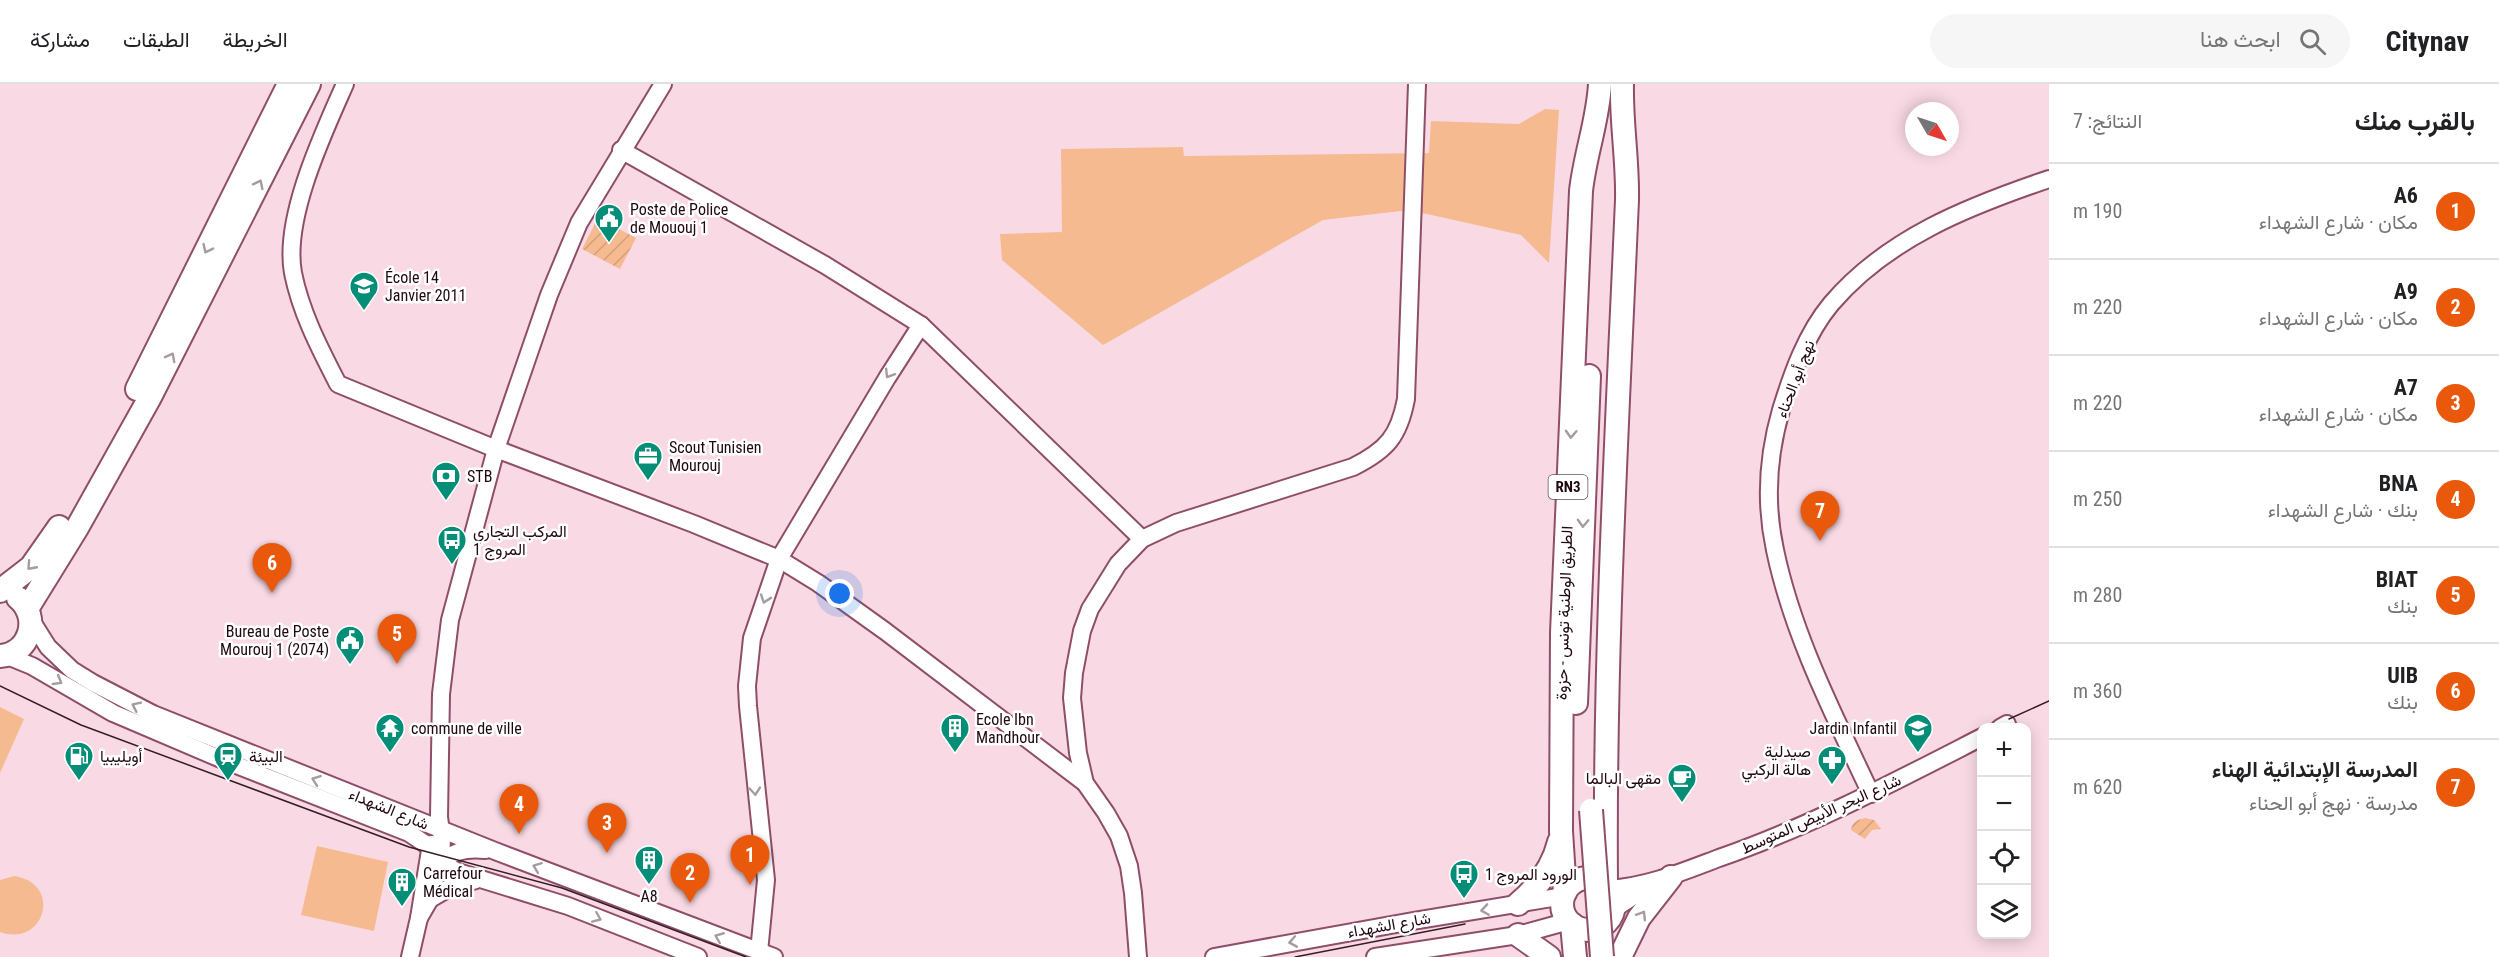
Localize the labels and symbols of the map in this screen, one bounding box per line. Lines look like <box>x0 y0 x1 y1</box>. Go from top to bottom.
north arrow <box>1905 102 1959 156</box>
one-way arrow <box>252 179 263 190</box>
place label: Poste de Police de Mououj 1 <box>630 200 728 237</box>
public building icon: Poste de Police de Mououj 1 <box>593 202 625 244</box>
one-way arrow <box>202 243 214 254</box>
place label: École 14 Janvier 2011 <box>385 268 466 305</box>
school or university icon: École 14 Janvier 2011 <box>348 270 380 312</box>
street label: نهج أبو الحناء <box>1771 337 1820 421</box>
one-way arrow <box>163 353 175 364</box>
one-way arrow <box>885 368 897 378</box>
one-way arrow <box>1564 430 1577 439</box>
place label: Scout Tunisien Mourouj <box>669 438 762 475</box>
office icon: Scout Tunisien Mourouj <box>632 440 664 482</box>
bank icon: STB <box>430 460 462 502</box>
place label: STB <box>467 467 492 486</box>
road number: RN3 <box>1548 475 1588 499</box>
pin: 7 <box>1800 492 1840 541</box>
one-way arrow <box>1577 519 1589 528</box>
place label: المركب التجاري المروج 1 <box>473 522 567 561</box>
bus stop icon: المركب التجاري المروج 1 <box>436 524 468 566</box>
street label: الطريق الوطنية تونس - حزوة <box>1551 526 1578 700</box>
pin: 6 <box>252 544 292 593</box>
one-way arrow <box>27 559 38 569</box>
your location <box>825 579 854 608</box>
one-way arrow <box>759 593 772 604</box>
pin: 5 <box>378 614 416 664</box>
place label: Bureau de Poste Mourouj 1 (2074) <box>220 622 329 659</box>
public building icon: Bureau de Poste Mourouj 1 (2074) <box>334 624 366 666</box>
one-way arrow <box>52 674 62 686</box>
one-way arrow <box>132 701 143 713</box>
place label: Ecole Ibn Mandhour <box>976 710 1040 747</box>
temple icon: commune de ville <box>374 712 406 754</box>
building icon: Ecole Ibn Mandhour <box>939 712 971 754</box>
school or university icon: Jardin Infantil <box>1902 712 1934 754</box>
place label: commune de ville <box>411 719 522 738</box>
place label: Jardin Infantil <box>1810 719 1897 738</box>
fuel station icon: أويليبيا <box>63 740 95 782</box>
station icon: البيئة <box>212 740 244 782</box>
place label: صيدلية هالة الركبي <box>1742 742 1811 783</box>
pharmacy icon: صيدلية هالة الركبي <box>1816 744 1848 786</box>
place label: أويليبيا <box>100 747 143 767</box>
place label: البيئة <box>249 747 283 766</box>
cafe icon: مقهى البالما <box>1666 762 1698 804</box>
place label: مقهى البالما <box>1586 769 1661 789</box>
street label: شارع البحر الأبيض المتوسط <box>1738 770 1905 860</box>
one-way arrow <box>311 775 322 788</box>
street label: شارع الشهداء <box>346 784 432 835</box>
pin: 4 <box>500 784 538 834</box>
one-way arrow <box>748 787 761 796</box>
pin: 3 <box>588 804 626 853</box>
pin: 1 <box>730 836 770 885</box>
building icon: A8 <box>633 844 665 886</box>
pin: 2 <box>670 854 710 903</box>
bus stop icon: الورود المروج 1 <box>1448 858 1480 900</box>
one-way arrow <box>532 862 543 874</box>
place label: Carrefour Médical <box>423 864 483 901</box>
place label: الورود المروج 1 <box>1485 865 1577 886</box>
building icon: Carrefour Médical <box>386 866 418 908</box>
place label: A8 <box>640 887 658 906</box>
one-way arrow <box>1481 903 1490 915</box>
street label: شارع الشهداء <box>1346 908 1433 944</box>
one-way arrow <box>591 911 602 923</box>
one-way arrow <box>1634 911 1646 921</box>
one-way arrow <box>714 931 725 944</box>
one-way arrow <box>1288 935 1298 948</box>

